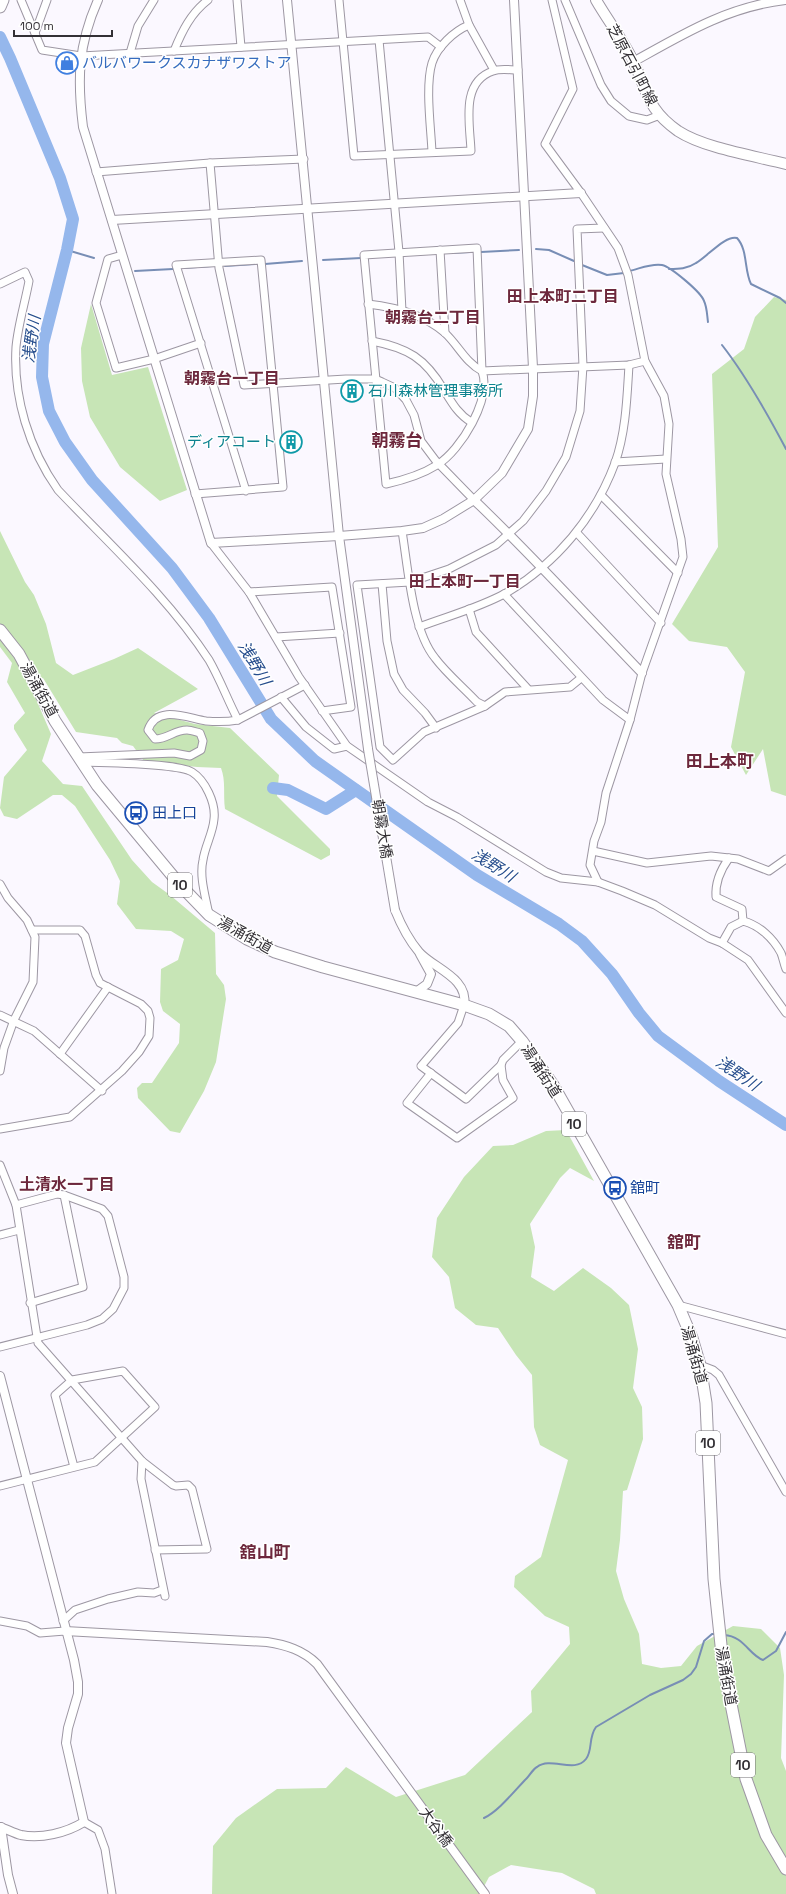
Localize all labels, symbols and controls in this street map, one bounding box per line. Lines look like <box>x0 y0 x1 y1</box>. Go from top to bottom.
scale bar <box>14 12 112 38</box>
text: 100 m <box>20 18 54 34</box>
street label: 芝原石引町線 <box>603 21 662 109</box>
shop icon: バルバワークスカナザワストア <box>54 50 80 76</box>
place label: バルバワークスカナザワストア <box>82 53 292 72</box>
district label: 田上本町二丁目 <box>507 286 619 307</box>
district label: 朝霧台二丁目 <box>385 307 481 328</box>
water label: 浅野川 <box>18 312 46 364</box>
district label: 朝霧台一丁目 <box>184 368 280 389</box>
building icon: 石川森林管理事務所 <box>339 378 365 404</box>
place label: 石川森林管理事務所 <box>368 381 503 400</box>
building icon: ディアコート <box>278 429 304 455</box>
district label: 朝霧台 <box>372 429 423 451</box>
place label: ディアコート <box>187 432 276 451</box>
district label: 田上本町一丁目 <box>409 571 521 592</box>
water label: 浅野川 <box>233 637 277 691</box>
street label: 湯涌街道 <box>17 659 62 721</box>
district label: 田上本町 <box>686 750 754 772</box>
street label: 朝霧大橋 <box>368 798 397 860</box>
bus stop icon: 田上口 <box>123 800 149 826</box>
place label: 田上口 <box>152 803 197 822</box>
water label: 浅野川 <box>468 844 521 888</box>
road number: 10 <box>168 873 192 897</box>
street label: 湯涌街道 <box>214 912 276 957</box>
street label: 湯涌街道 <box>517 1040 566 1101</box>
water label: 浅野川 <box>712 1051 765 1097</box>
road number: 10 <box>562 1112 586 1136</box>
district label: 土清水一丁目 <box>19 1174 115 1195</box>
bus stop icon: 舘町 <box>602 1175 628 1201</box>
place label: 舘町 <box>630 1178 660 1197</box>
district label: 舘町 <box>667 1231 701 1253</box>
street label: 湯涌街道 <box>677 1323 712 1386</box>
road number: 10 <box>696 1431 720 1455</box>
district label: 舘山町 <box>240 1541 291 1563</box>
street label: 湯涌街道 <box>712 1645 741 1707</box>
road number: 10 <box>731 1753 755 1777</box>
street label: 大谷橋 <box>415 1803 457 1850</box>

